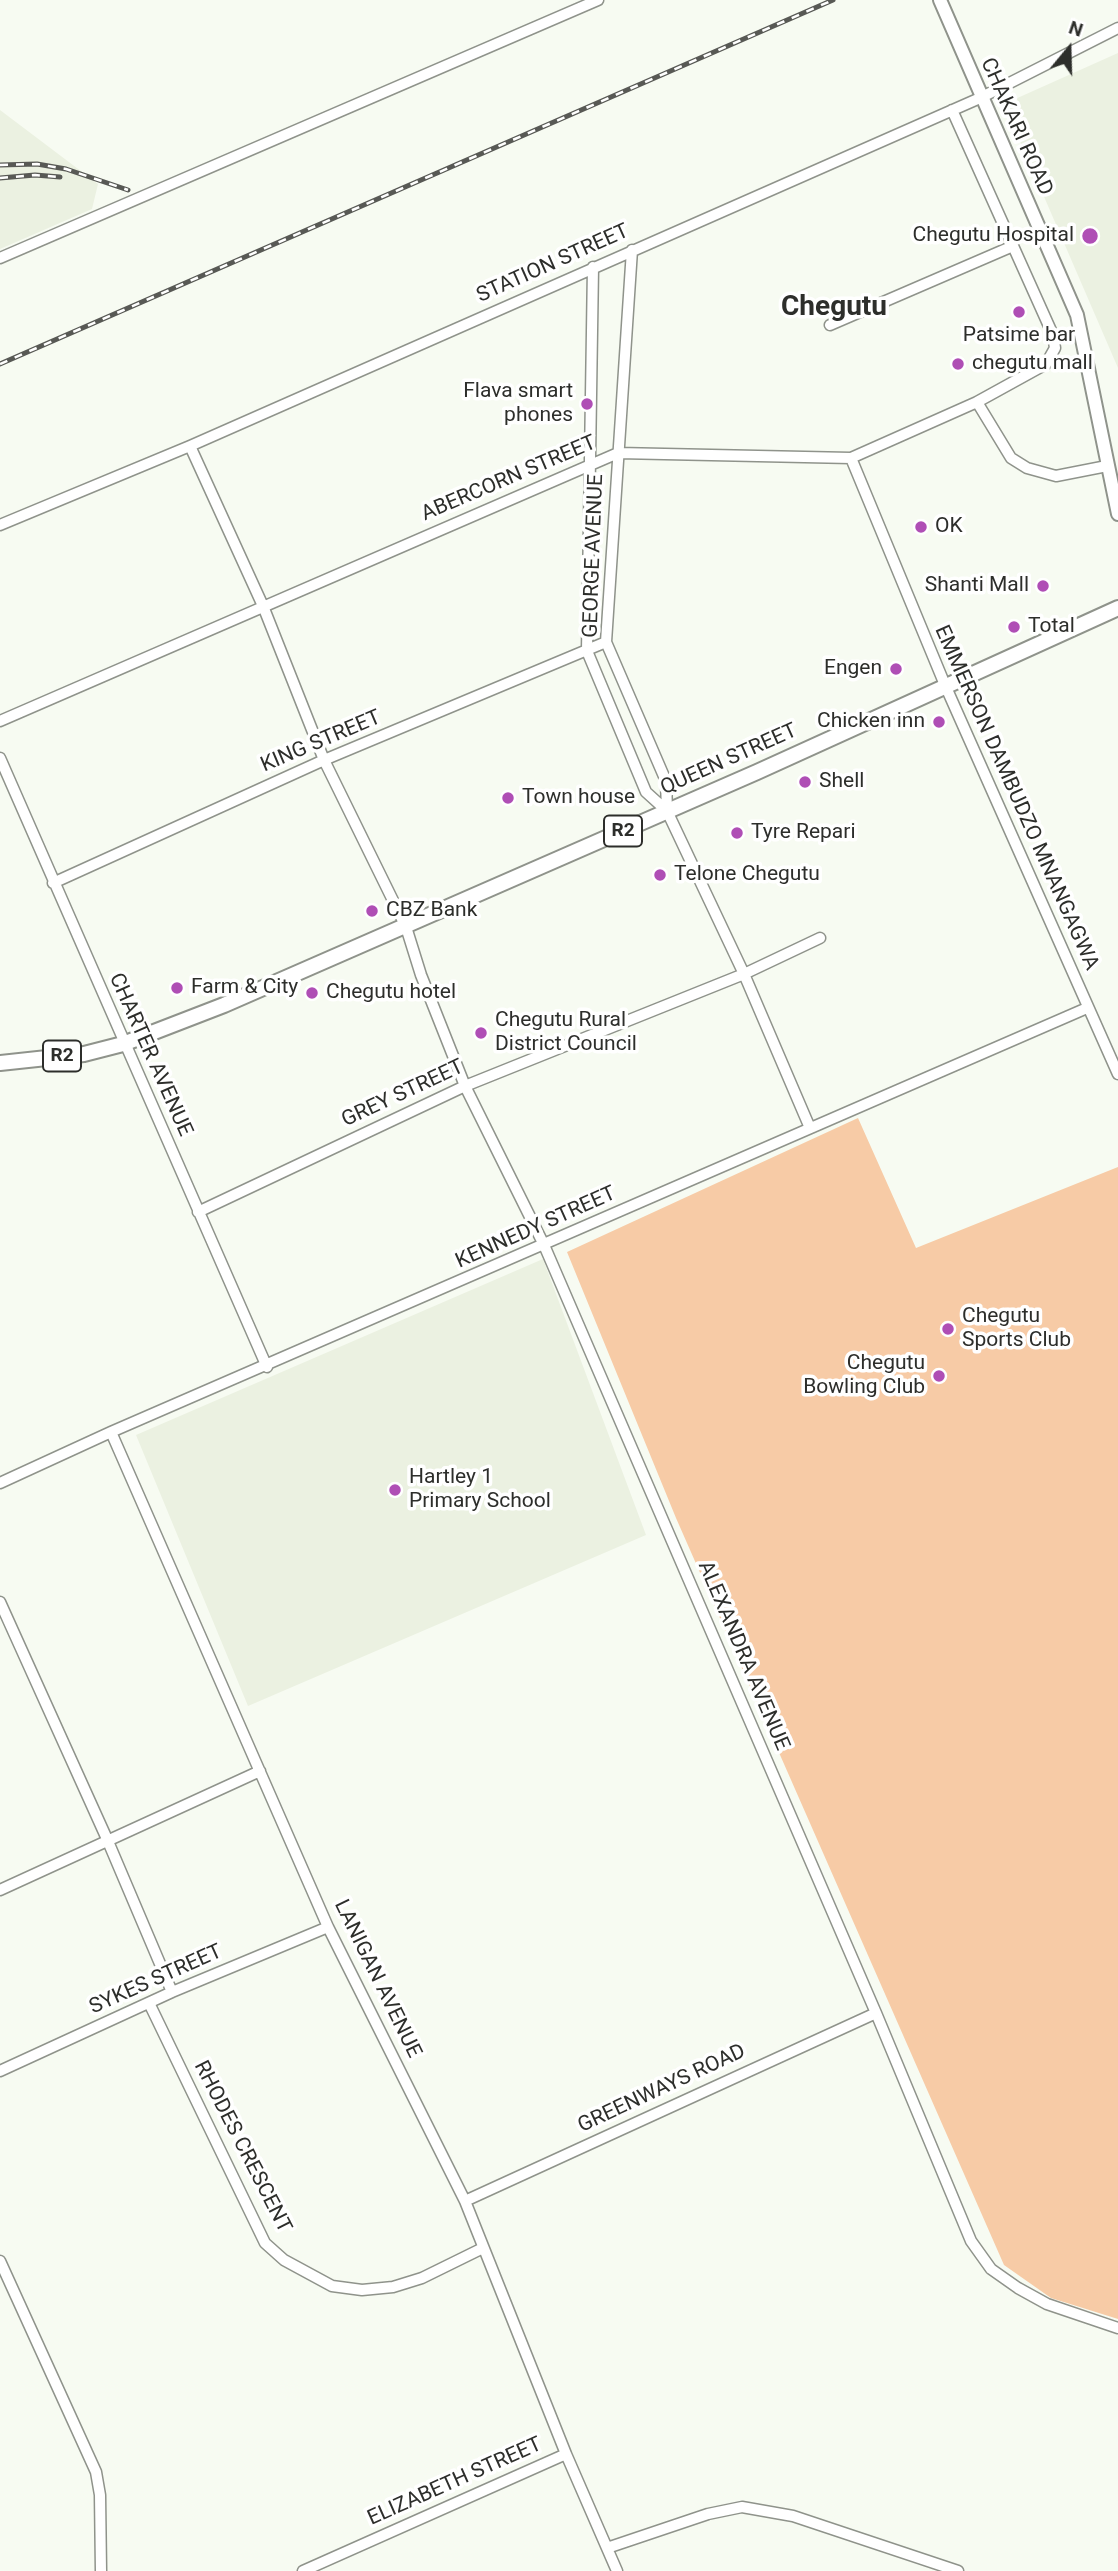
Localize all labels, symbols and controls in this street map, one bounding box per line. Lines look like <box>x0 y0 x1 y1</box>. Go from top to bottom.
north arrow <box>1034 14 1104 84</box>
text: N <box>1066 16 1086 42</box>
street label: CHAKARI ROAD <box>974 54 1058 200</box>
street label: STATION STREET <box>473 219 633 309</box>
place label: Chegutu Hospital <box>913 223 1074 249</box>
marker: Chegutu Hospital <box>1080 226 1100 246</box>
district label: Chegutu <box>781 291 887 325</box>
marker: Patsime bar <box>1011 304 1027 320</box>
place label: Patsime bar <box>963 323 1075 349</box>
place label: chegutu mall <box>972 351 1093 377</box>
marker: chegutu mall <box>950 356 966 372</box>
place label: Flava smart phones <box>463 379 573 429</box>
marker: Flava smart phones <box>579 396 595 412</box>
street label: ABERCORN STREET <box>418 431 600 527</box>
street label: GEORGE AVENUE <box>579 474 609 638</box>
place label: OK <box>935 514 963 540</box>
marker: OK <box>913 519 929 535</box>
place label: Shanti Mall <box>925 573 1029 599</box>
marker: Shanti Mall <box>1035 578 1051 594</box>
place label: Total <box>1028 614 1075 640</box>
marker: Total <box>1006 619 1022 635</box>
street label: EMMERSON DAMBUDZO MNANGAGWA <box>928 622 1104 974</box>
place label: Engen <box>824 656 882 682</box>
marker: Engen <box>888 661 904 677</box>
street label: KING STREET <box>257 705 385 779</box>
place label: Chicken inn <box>817 709 925 735</box>
marker: Chicken inn <box>931 714 947 730</box>
street label: QUEEN STREET <box>657 719 801 801</box>
place label: Shell <box>819 769 864 795</box>
marker: Shell <box>797 774 813 790</box>
place label: Town house <box>522 785 635 811</box>
marker: Town house <box>500 790 516 806</box>
road number: R2 <box>604 816 642 846</box>
place label: Tyre Repari <box>751 820 856 846</box>
marker: Tyre Repari <box>729 825 745 841</box>
place label: Telone Chegutu <box>674 862 820 888</box>
marker: Telone Chegutu <box>652 867 668 883</box>
place label: CBZ Bank <box>386 898 477 924</box>
marker: CBZ Bank <box>364 903 380 919</box>
street label: CHARTER AVENUE <box>103 970 197 1140</box>
place label: Farm & City <box>191 975 298 1001</box>
marker: Farm & City <box>169 980 185 996</box>
place label: Chegutu hotel <box>326 980 456 1006</box>
marker: Chegutu hotel <box>304 985 320 1001</box>
place label: Chegutu Rural District Council <box>495 1008 637 1058</box>
marker: Chegutu Rural District Council <box>473 1025 489 1041</box>
road number: R2 <box>43 1040 81 1072</box>
street label: GREY STREET <box>338 1055 468 1133</box>
street label: KENNEDY STREET <box>452 1181 620 1275</box>
place label: Chegutu Sports Club <box>962 1304 1071 1354</box>
marker: Chegutu Sports Club <box>940 1321 956 1337</box>
place label: Chegutu Bowling Club <box>803 1351 925 1401</box>
marker: Chegutu Bowling Club <box>931 1368 947 1384</box>
place label: Hartley 1 Primary School <box>409 1465 551 1515</box>
marker: Hartley 1 Primary School <box>387 1482 403 1498</box>
street label: ALEXANDRA AVENUE <box>692 1558 794 1754</box>
street label: LANIGAN AVENUE <box>328 1896 426 2062</box>
street label: SYKES STREET <box>86 1940 226 2020</box>
street label: GREENWAYS ROAD <box>574 2039 750 2139</box>
street label: RHODES CRESCENT <box>188 2057 296 2237</box>
street label: ELIZABETH STREET <box>364 2432 546 2532</box>

